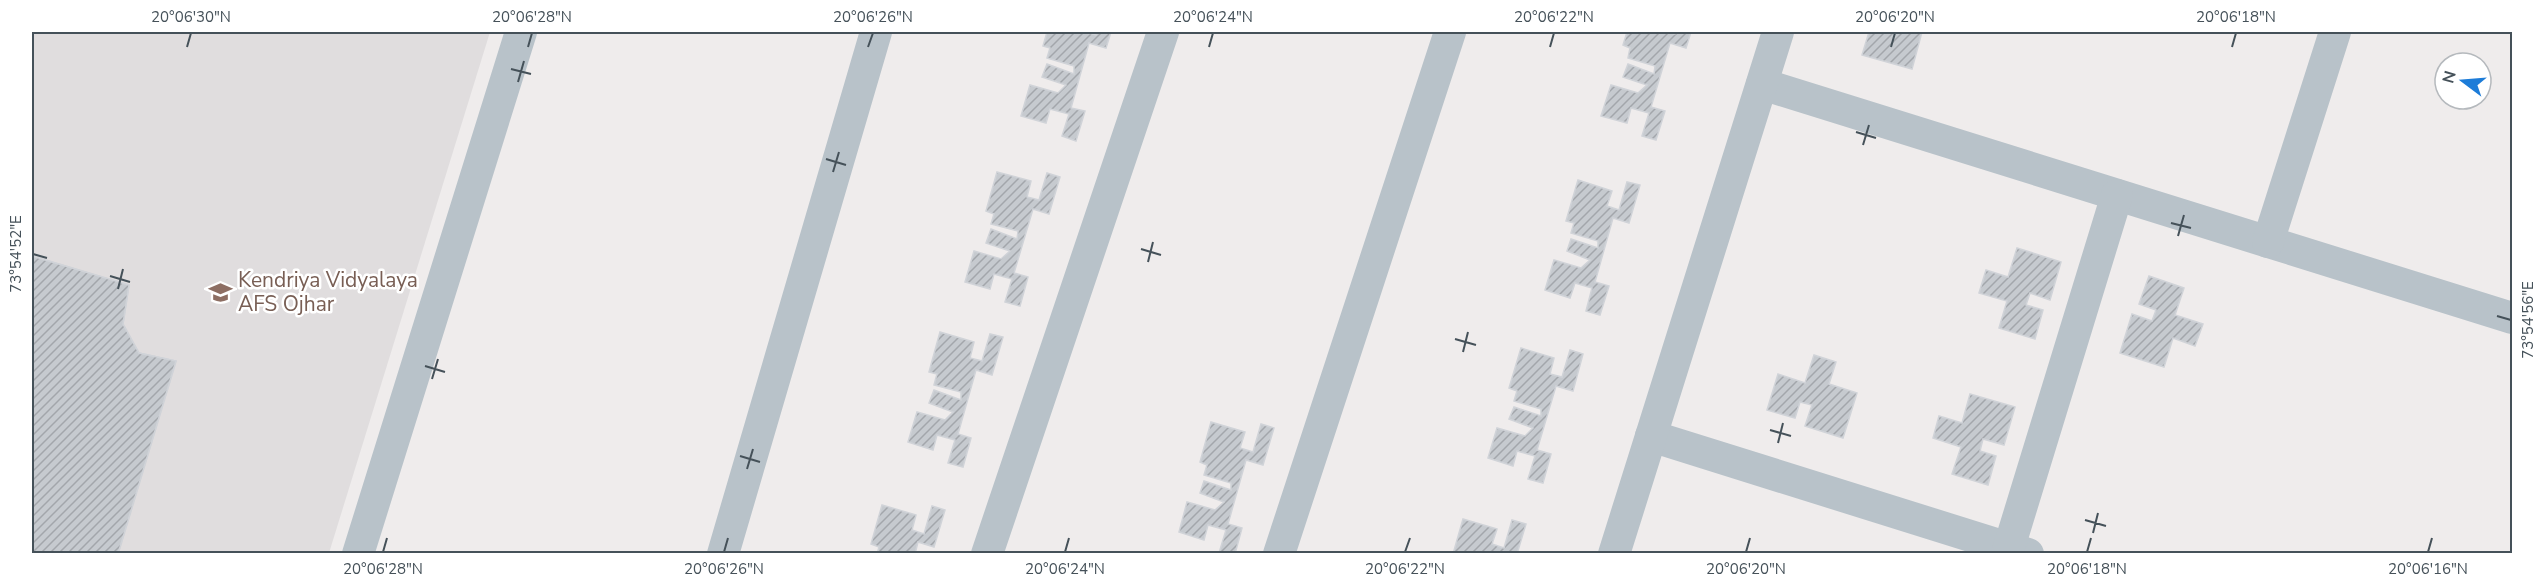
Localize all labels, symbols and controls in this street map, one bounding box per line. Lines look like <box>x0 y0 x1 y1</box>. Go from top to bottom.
text: 20°06'30"N <box>151 7 231 27</box>
text: 20°06'28"N <box>492 7 572 27</box>
text: 20°06'26"N <box>833 7 913 27</box>
text: 20°06'24"N <box>1173 7 1253 27</box>
text: 20°06'22"N <box>1514 7 1594 27</box>
text: 20°06'20"N <box>1855 7 1935 27</box>
text: 20°06'18"N <box>2196 7 2276 27</box>
north arrow <box>2433 51 2493 111</box>
text: N <box>2437 68 2462 86</box>
text: 73°54'52"E <box>6 215 26 293</box>
place label: Kendriya Vidyalaya AFS Ojhar <box>238 266 418 318</box>
school or university icon: Kendriya Vidyalaya AFS Ojhar <box>207 279 233 305</box>
text: 73°54'56"E <box>2518 281 2538 359</box>
text: 20°06'28"N <box>343 559 423 579</box>
text: 20°06'26"N <box>684 559 764 579</box>
text: 20°06'24"N <box>1025 559 1105 579</box>
text: 20°06'22"N <box>1365 559 1445 579</box>
text: 20°06'20"N <box>1706 559 1786 579</box>
text: 20°06'18"N <box>2047 559 2127 579</box>
text: 20°06'16"N <box>2388 559 2468 579</box>

